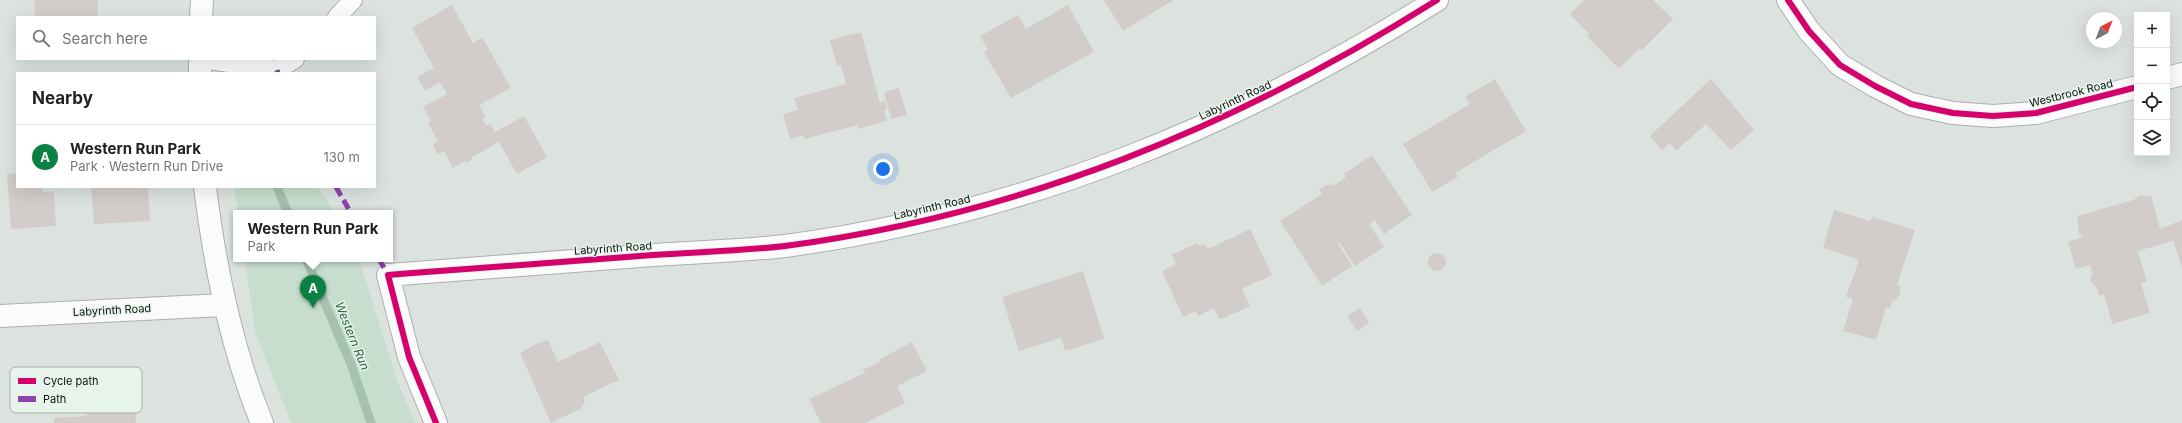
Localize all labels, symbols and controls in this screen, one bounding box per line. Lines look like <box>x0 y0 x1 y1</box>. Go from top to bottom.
north arrow <box>2086 12 2122 48</box>
map controls <box>2134 12 2170 156</box>
button: + <box>2134 12 2170 48</box>
search box <box>16 16 376 60</box>
icon: search <box>30 27 52 49</box>
text: Search here <box>62 29 148 48</box>
button: − <box>2134 48 2170 84</box>
street label: Westbrook Road <box>2028 76 2114 110</box>
street label: Labyrinth Road <box>1197 77 1273 123</box>
button: locate <box>2134 84 2170 120</box>
text: Nearby <box>32 88 93 108</box>
button: layers <box>2134 120 2170 156</box>
text: Western Run Park <box>70 139 201 158</box>
text: A <box>40 149 50 165</box>
text: 130 m <box>323 149 360 165</box>
text: Park · Western Run Drive <box>70 158 223 174</box>
your location <box>873 159 893 179</box>
street label: Labyrinth Road <box>892 191 972 223</box>
popup <box>233 210 393 262</box>
text: Western Run Park <box>248 219 378 238</box>
text: Park <box>248 238 275 254</box>
street label: Labyrinth Road <box>573 238 653 258</box>
pin: A <box>300 275 326 308</box>
water label: Western Run <box>332 299 373 372</box>
street label: Labyrinth Road <box>73 301 151 319</box>
legend <box>10 367 142 413</box>
text: Cycle path <box>43 374 99 388</box>
text: Path <box>43 392 66 406</box>

